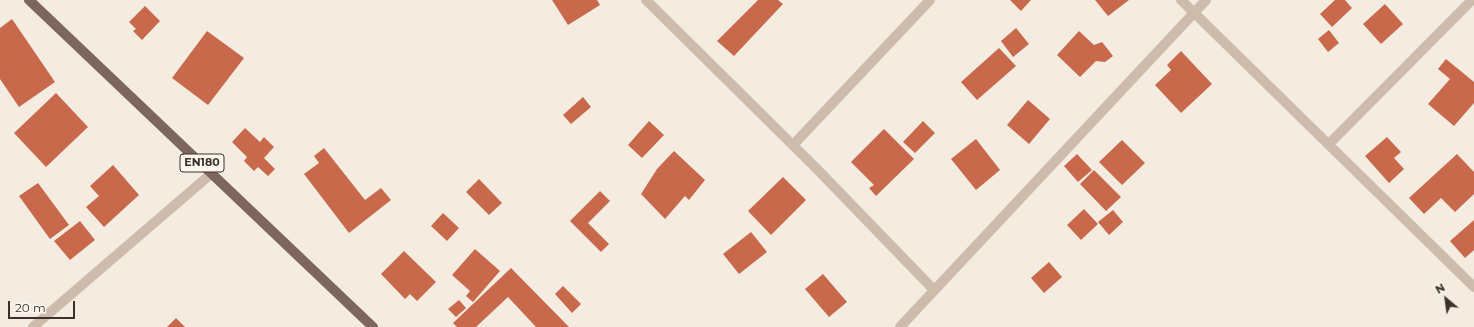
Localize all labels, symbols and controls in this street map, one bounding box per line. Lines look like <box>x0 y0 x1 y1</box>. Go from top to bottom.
road number: EN180 <box>180 154 224 172</box>
north arrow <box>1426 279 1466 319</box>
text: N <box>1433 280 1447 297</box>
scale bar <box>10 293 77 319</box>
text: 20 m <box>15 300 46 315</box>

